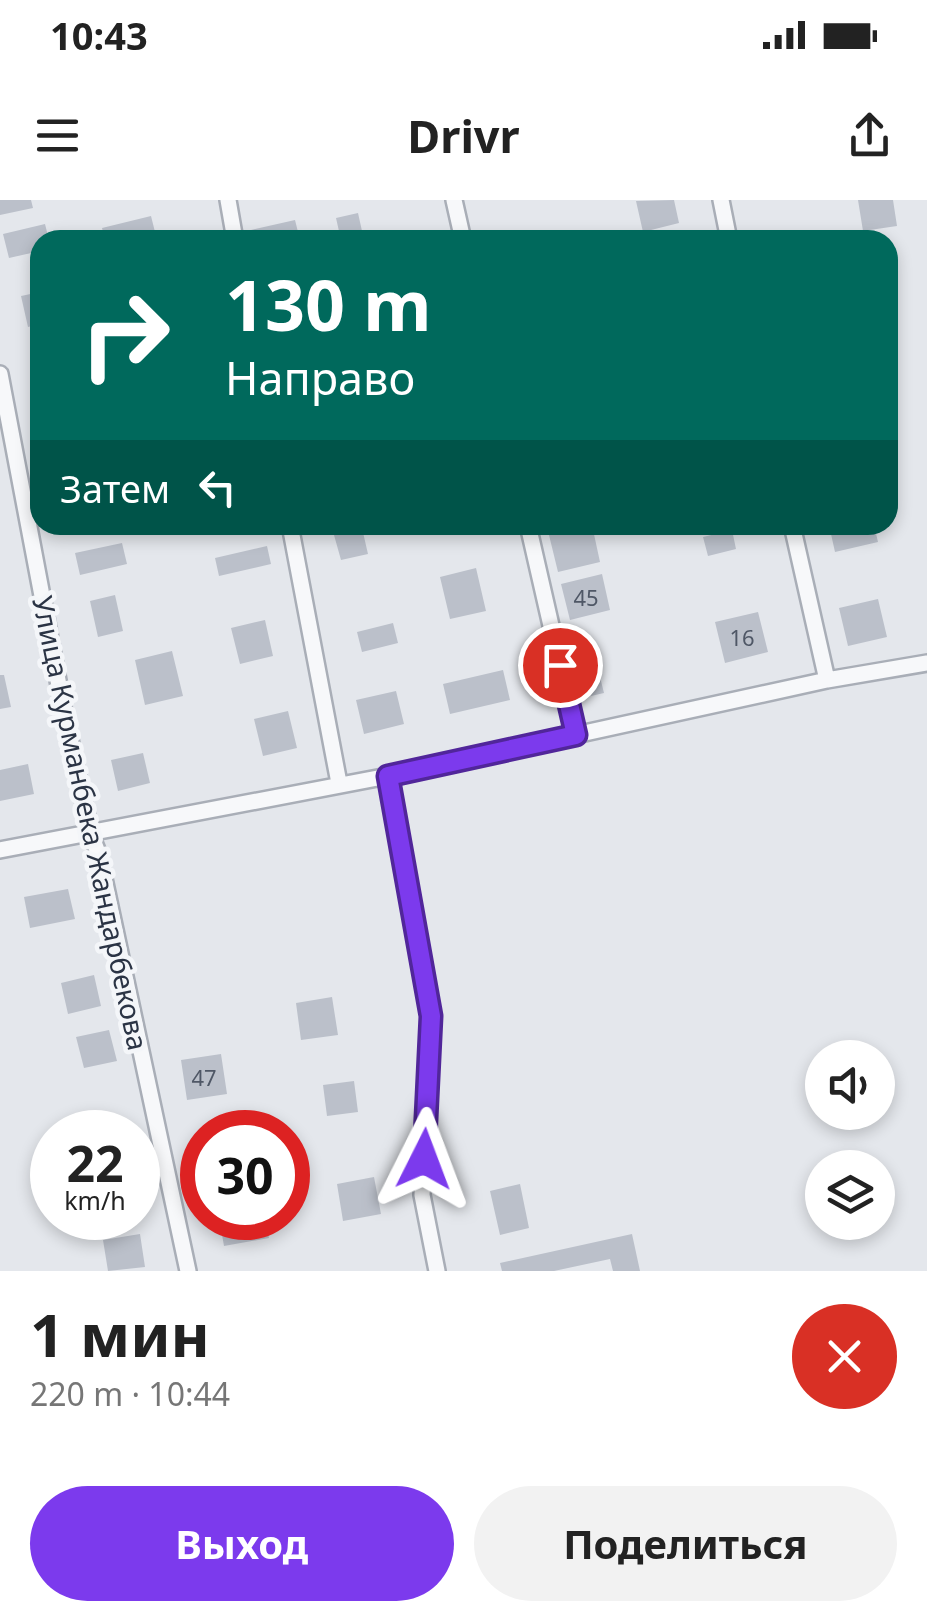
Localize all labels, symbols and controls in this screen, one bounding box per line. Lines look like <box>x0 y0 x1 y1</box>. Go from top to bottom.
text: 10:43 <box>50 9 148 61</box>
text: Drivr <box>407 105 520 166</box>
icon: menu <box>30 108 85 163</box>
icon: share <box>842 108 897 163</box>
text: 130 m <box>225 256 432 352</box>
icon: right <box>60 270 190 400</box>
text: Направо <box>225 347 415 408</box>
icon: left <box>190 460 245 515</box>
text: Затем <box>60 462 170 514</box>
house number: 45 <box>573 582 599 612</box>
street label: Улица Курманбека Жандарбекова <box>24 592 158 1054</box>
house number: 16 <box>729 622 755 652</box>
pin <box>518 623 603 708</box>
icon: arrive <box>533 638 588 693</box>
map controls <box>805 1040 895 1240</box>
button: sound <box>805 1040 895 1130</box>
house number: 47 <box>191 1062 217 1092</box>
position arrow <box>372 1107 476 1211</box>
speed limit sign: 30 <box>180 1110 310 1240</box>
text: 22 <box>66 1129 124 1197</box>
button: layers <box>805 1150 895 1240</box>
text: km/h <box>64 1183 126 1217</box>
text: 1 мин <box>30 1293 210 1375</box>
button: close <box>792 1304 897 1409</box>
text: 220 m · 10:44 <box>30 1372 230 1415</box>
button: Выход <box>30 1486 454 1601</box>
button: Поделиться <box>474 1486 897 1601</box>

